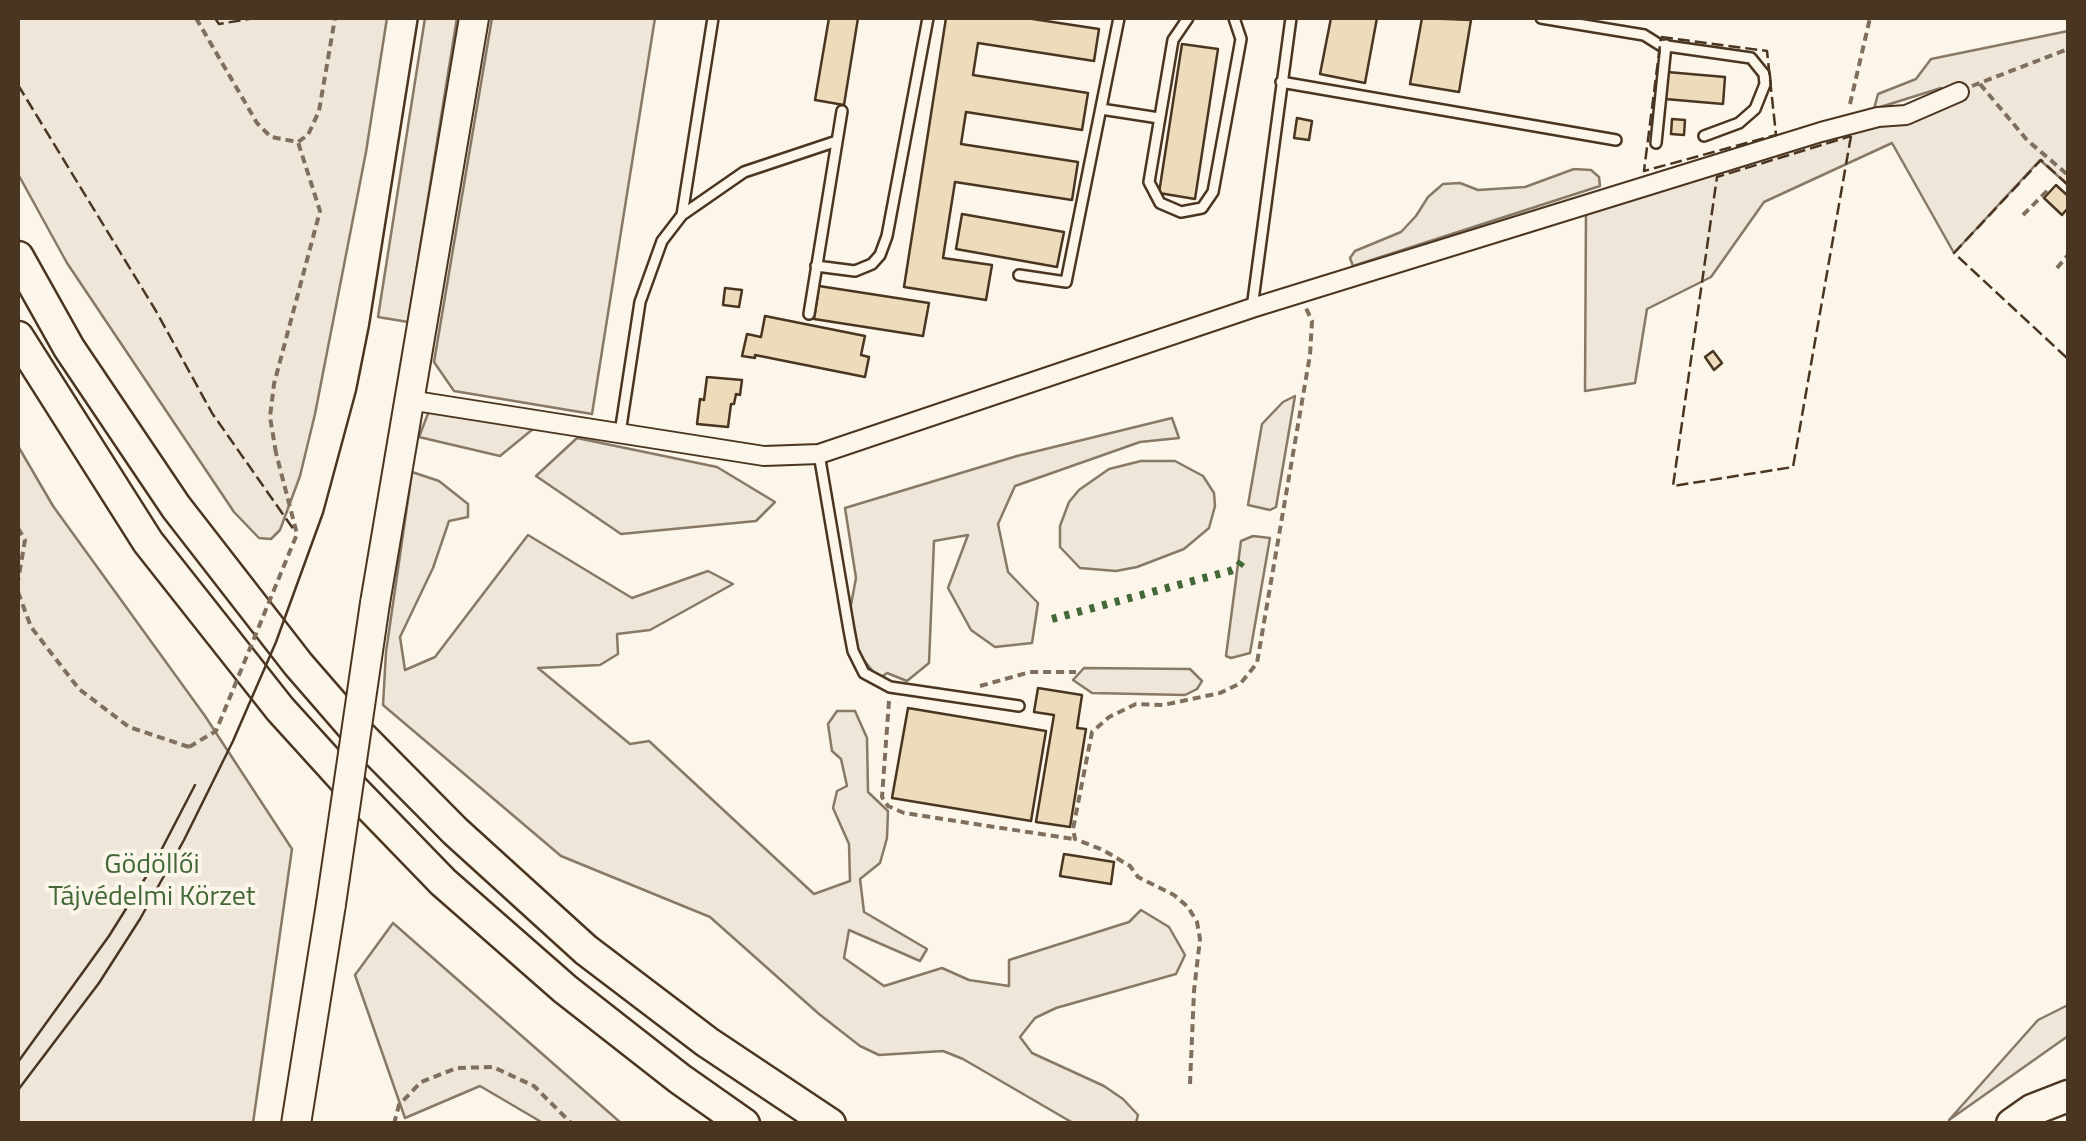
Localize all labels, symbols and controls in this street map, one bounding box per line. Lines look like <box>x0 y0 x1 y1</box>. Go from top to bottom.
park label: Gödöllői Tájvédelmi Körzet <box>48 849 256 915</box>

